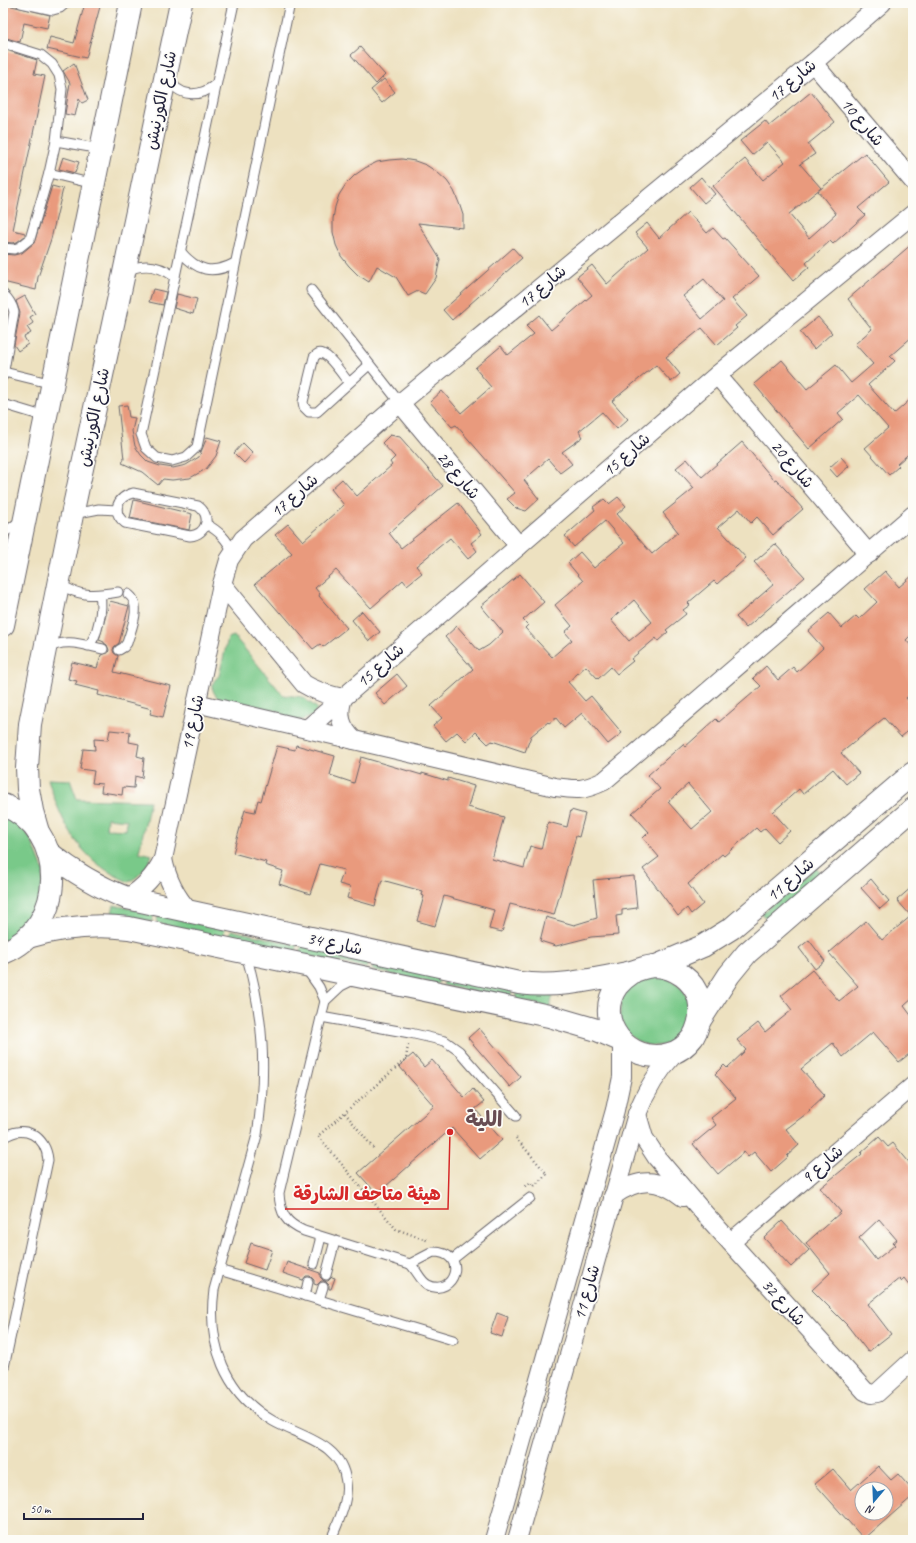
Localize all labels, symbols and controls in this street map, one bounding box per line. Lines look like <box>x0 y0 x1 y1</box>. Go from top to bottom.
street label: شارع الكورنيش <box>140 49 182 152</box>
street label: شارع 17 <box>764 54 821 107</box>
street label: شارع 10 <box>836 94 889 151</box>
street label: شارع 17 <box>514 260 571 313</box>
street label: شارع الكورنيش <box>73 366 115 469</box>
street label: شارع 15 <box>598 428 655 481</box>
street label: شارع 20 <box>766 436 819 493</box>
street label: شارع 28 <box>432 447 485 504</box>
street label: شارع 17 <box>266 469 323 522</box>
street label: شارع 15 <box>352 639 409 692</box>
street label: شارع 19 <box>176 692 210 752</box>
street label: شارع 11 <box>762 853 819 906</box>
street label: شارع 34 <box>305 927 365 961</box>
district label: اللية <box>466 1106 502 1132</box>
street label: شارع 9 <box>797 1141 848 1189</box>
callout: هيئة متاحف الشارقة <box>285 1179 448 1209</box>
text: هيئة متاحف الشارقة <box>293 1183 441 1205</box>
street label: شارع 11 <box>569 1262 605 1322</box>
street label: شارع 32 <box>756 1274 810 1331</box>
north arrow <box>854 1481 894 1521</box>
scale bar <box>24 1495 143 1521</box>
text: 50 m <box>30 1501 52 1517</box>
text: N <box>863 1502 876 1518</box>

